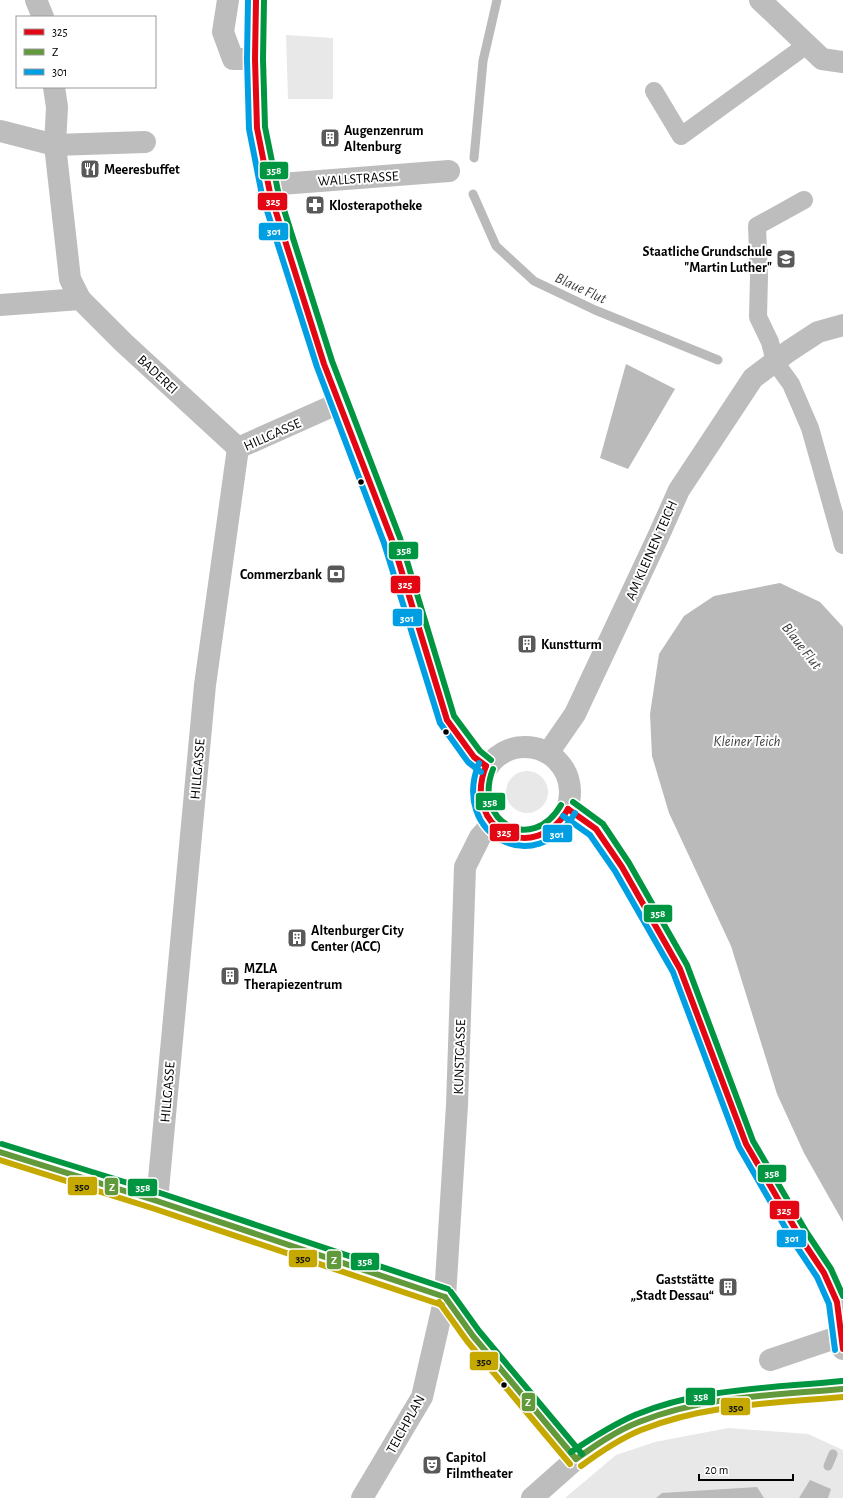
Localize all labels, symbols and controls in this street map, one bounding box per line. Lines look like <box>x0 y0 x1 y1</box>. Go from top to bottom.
legend <box>16 16 156 88</box>
text: 325 <box>52 26 67 38</box>
text: Z <box>52 46 58 58</box>
text: 301 <box>52 66 67 78</box>
place label: Augenzenrum Altenburg <box>344 124 424 154</box>
building icon: Augenzenrum Altenburg <box>319 127 341 149</box>
restaurant icon: Meeresbuffet <box>79 158 101 180</box>
line badge: 358 <box>259 161 289 180</box>
place label: Meeresbuffet <box>104 163 180 177</box>
text: 358 <box>267 165 281 176</box>
street label: WALLSTRASSE <box>317 169 399 189</box>
line badge: 325 <box>257 192 288 211</box>
pharmacy icon: Klosterapotheke <box>304 194 326 216</box>
text: 325 <box>266 196 281 207</box>
place label: Klosterapotheke <box>329 199 422 213</box>
line badge: 301 <box>258 222 289 241</box>
text: 301 <box>267 226 281 237</box>
place label: Staatliche Grundschule "Martin Luther" <box>642 245 772 275</box>
school or university icon: Staatliche Grundschule "Martin Luther" <box>775 248 797 270</box>
water label: Blaue Flut <box>553 270 609 307</box>
street label: BADEREI <box>134 353 180 397</box>
street label: HILLGASSE <box>242 416 303 454</box>
unlabelled marker <box>356 477 366 487</box>
street label: AM KLEINEN TEICH <box>624 498 680 602</box>
line badge: 358 <box>388 541 419 560</box>
text: 358 <box>397 545 411 556</box>
bank icon: Commerzbank <box>325 563 347 585</box>
place label: Commerzbank <box>240 568 322 582</box>
line badge: 325 <box>390 575 421 594</box>
text: 325 <box>398 579 413 590</box>
line badge: 301 <box>392 608 423 627</box>
text: 301 <box>400 613 414 624</box>
water label: Blaue Flut <box>779 620 824 673</box>
building icon: Kunstturm <box>516 633 538 655</box>
place label: Kunstturm <box>541 638 602 652</box>
unlabelled marker <box>441 727 451 737</box>
water label: Kleiner Teich <box>713 734 781 749</box>
street label: HILLGASSE <box>188 738 208 800</box>
line badge: 358 <box>475 792 506 811</box>
text: 358 <box>483 797 497 808</box>
line badge: 325 <box>489 823 520 842</box>
line badge: 301 <box>542 824 573 843</box>
text: 325 <box>497 827 512 838</box>
text: 301 <box>550 829 564 840</box>
line badge: 358 <box>643 904 673 923</box>
text: 358 <box>651 908 665 919</box>
place label: Altenburger City Center (ACC) <box>311 924 404 954</box>
building icon: Altenburger City Center (ACC) <box>286 927 308 949</box>
place label: MZLA Therapiezentrum <box>244 962 342 992</box>
building icon: MZLA Therapiezentrum <box>219 965 241 987</box>
street label: KUNSTGASSE <box>452 1019 468 1095</box>
street label: HILLGASSE <box>158 1061 178 1123</box>
line badge: 358 <box>757 1164 787 1183</box>
text: 358 <box>765 1168 779 1179</box>
line badge: 350 <box>67 1176 98 1196</box>
line badge: Z <box>104 1177 119 1196</box>
line badge: 358 <box>127 1178 158 1197</box>
text: 350 <box>74 1181 90 1192</box>
text: Z <box>109 1182 115 1193</box>
text: 358 <box>136 1182 150 1193</box>
line badge: 325 <box>769 1200 800 1220</box>
text: 325 <box>777 1205 792 1216</box>
line badge: 301 <box>776 1229 807 1248</box>
text: 301 <box>785 1233 799 1244</box>
line badge: 350 <box>288 1249 318 1268</box>
line badge: Z <box>326 1250 342 1270</box>
line badge: 358 <box>350 1252 380 1271</box>
text: 350 <box>295 1253 311 1264</box>
text: Z <box>331 1255 337 1266</box>
text: 358 <box>358 1256 372 1267</box>
place label: Gaststätte „Stadt Dessau“ <box>631 1273 714 1303</box>
building icon: Gaststätte „Stadt Dessau“ <box>717 1276 739 1298</box>
line badge: 350 <box>469 1351 499 1371</box>
text: 350 <box>476 1356 492 1367</box>
unlabelled marker <box>499 1380 509 1390</box>
line badge: 358 <box>685 1387 716 1406</box>
text: 358 <box>694 1391 708 1402</box>
line badge: Z <box>521 1392 536 1412</box>
street label: TEICHPLAN <box>384 1393 428 1456</box>
text: Z <box>525 1397 531 1408</box>
line badge: 350 <box>720 1397 751 1416</box>
text: 350 <box>728 1402 744 1413</box>
place label: Capitol Filmtheater <box>446 1451 513 1481</box>
theatre icon: Capitol Filmtheater <box>421 1454 443 1476</box>
scale bar <box>699 1456 793 1482</box>
text: 20 m <box>705 1464 728 1476</box>

